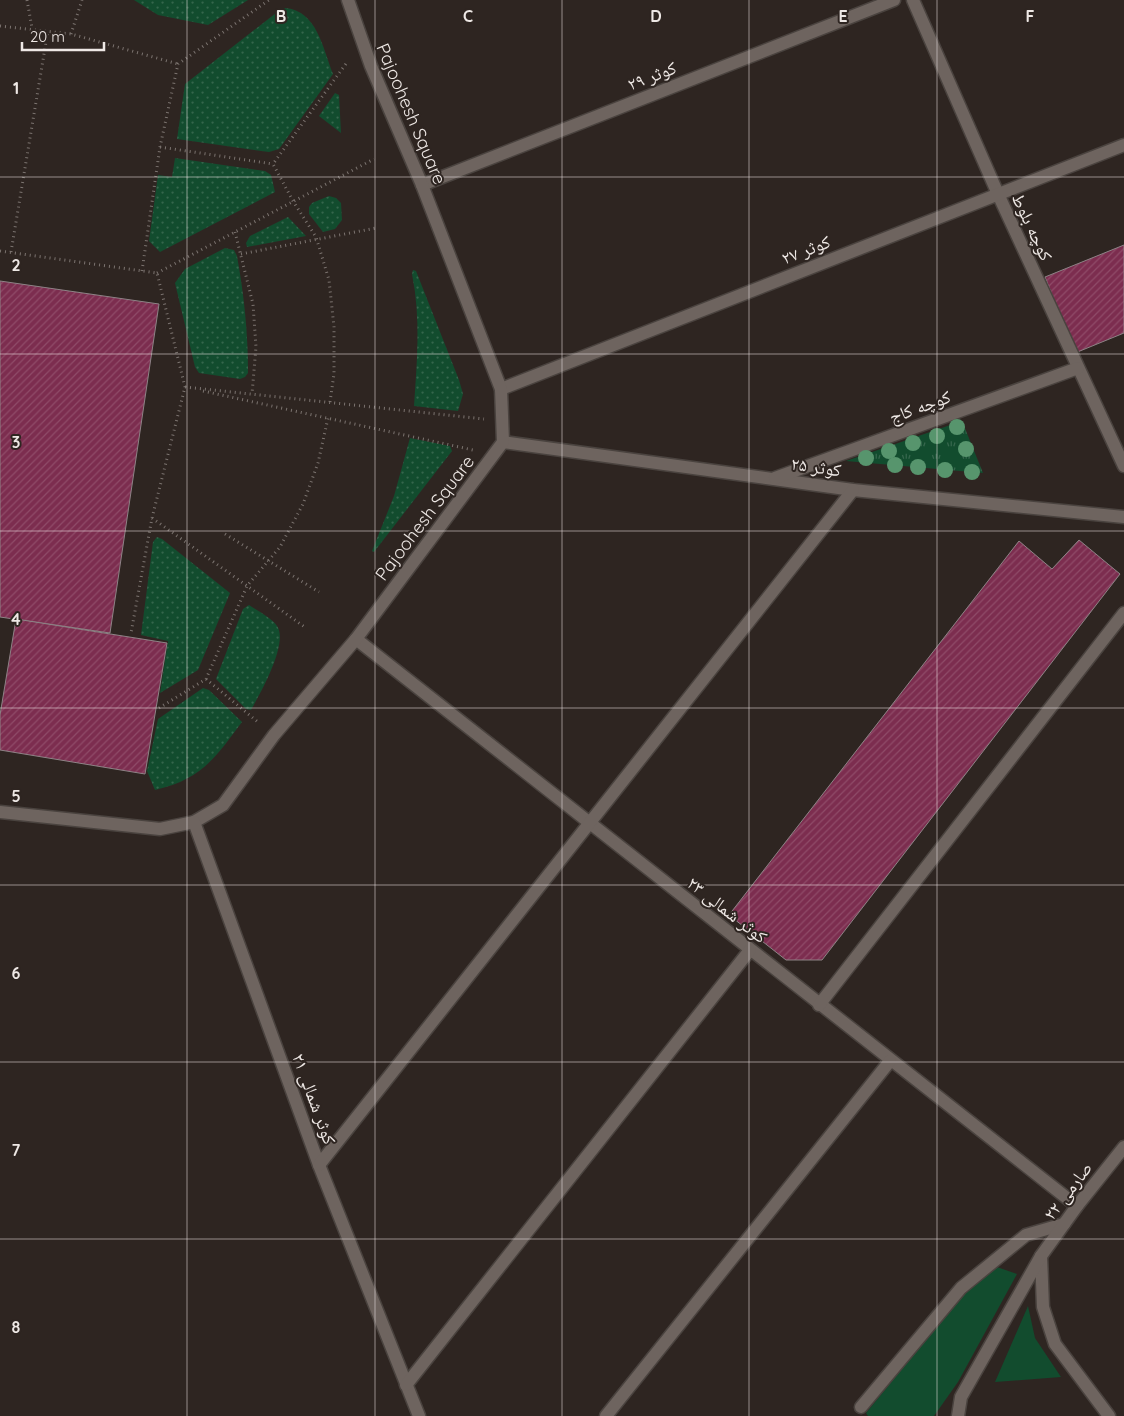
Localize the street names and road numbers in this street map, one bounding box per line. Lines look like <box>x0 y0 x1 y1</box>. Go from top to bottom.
street label: Pajoohesh Square <box>371 40 452 188</box>
street label: کوثر ۲۹ <box>624 56 680 95</box>
street label: کوچه بلوط <box>1007 189 1058 265</box>
street label: کوثر ۲۷ <box>778 230 834 269</box>
street label: کوچه کاج <box>886 385 955 429</box>
street label: Pajoohesh Square <box>370 450 479 585</box>
street label: کوثر ۲۵ <box>789 452 843 481</box>
street label: کوثر شمالی ۲۳ <box>683 871 772 948</box>
street label: کوثر شمالی ۲۱ <box>287 1050 342 1148</box>
street label: صارمی ۲۲ <box>1038 1157 1097 1224</box>

